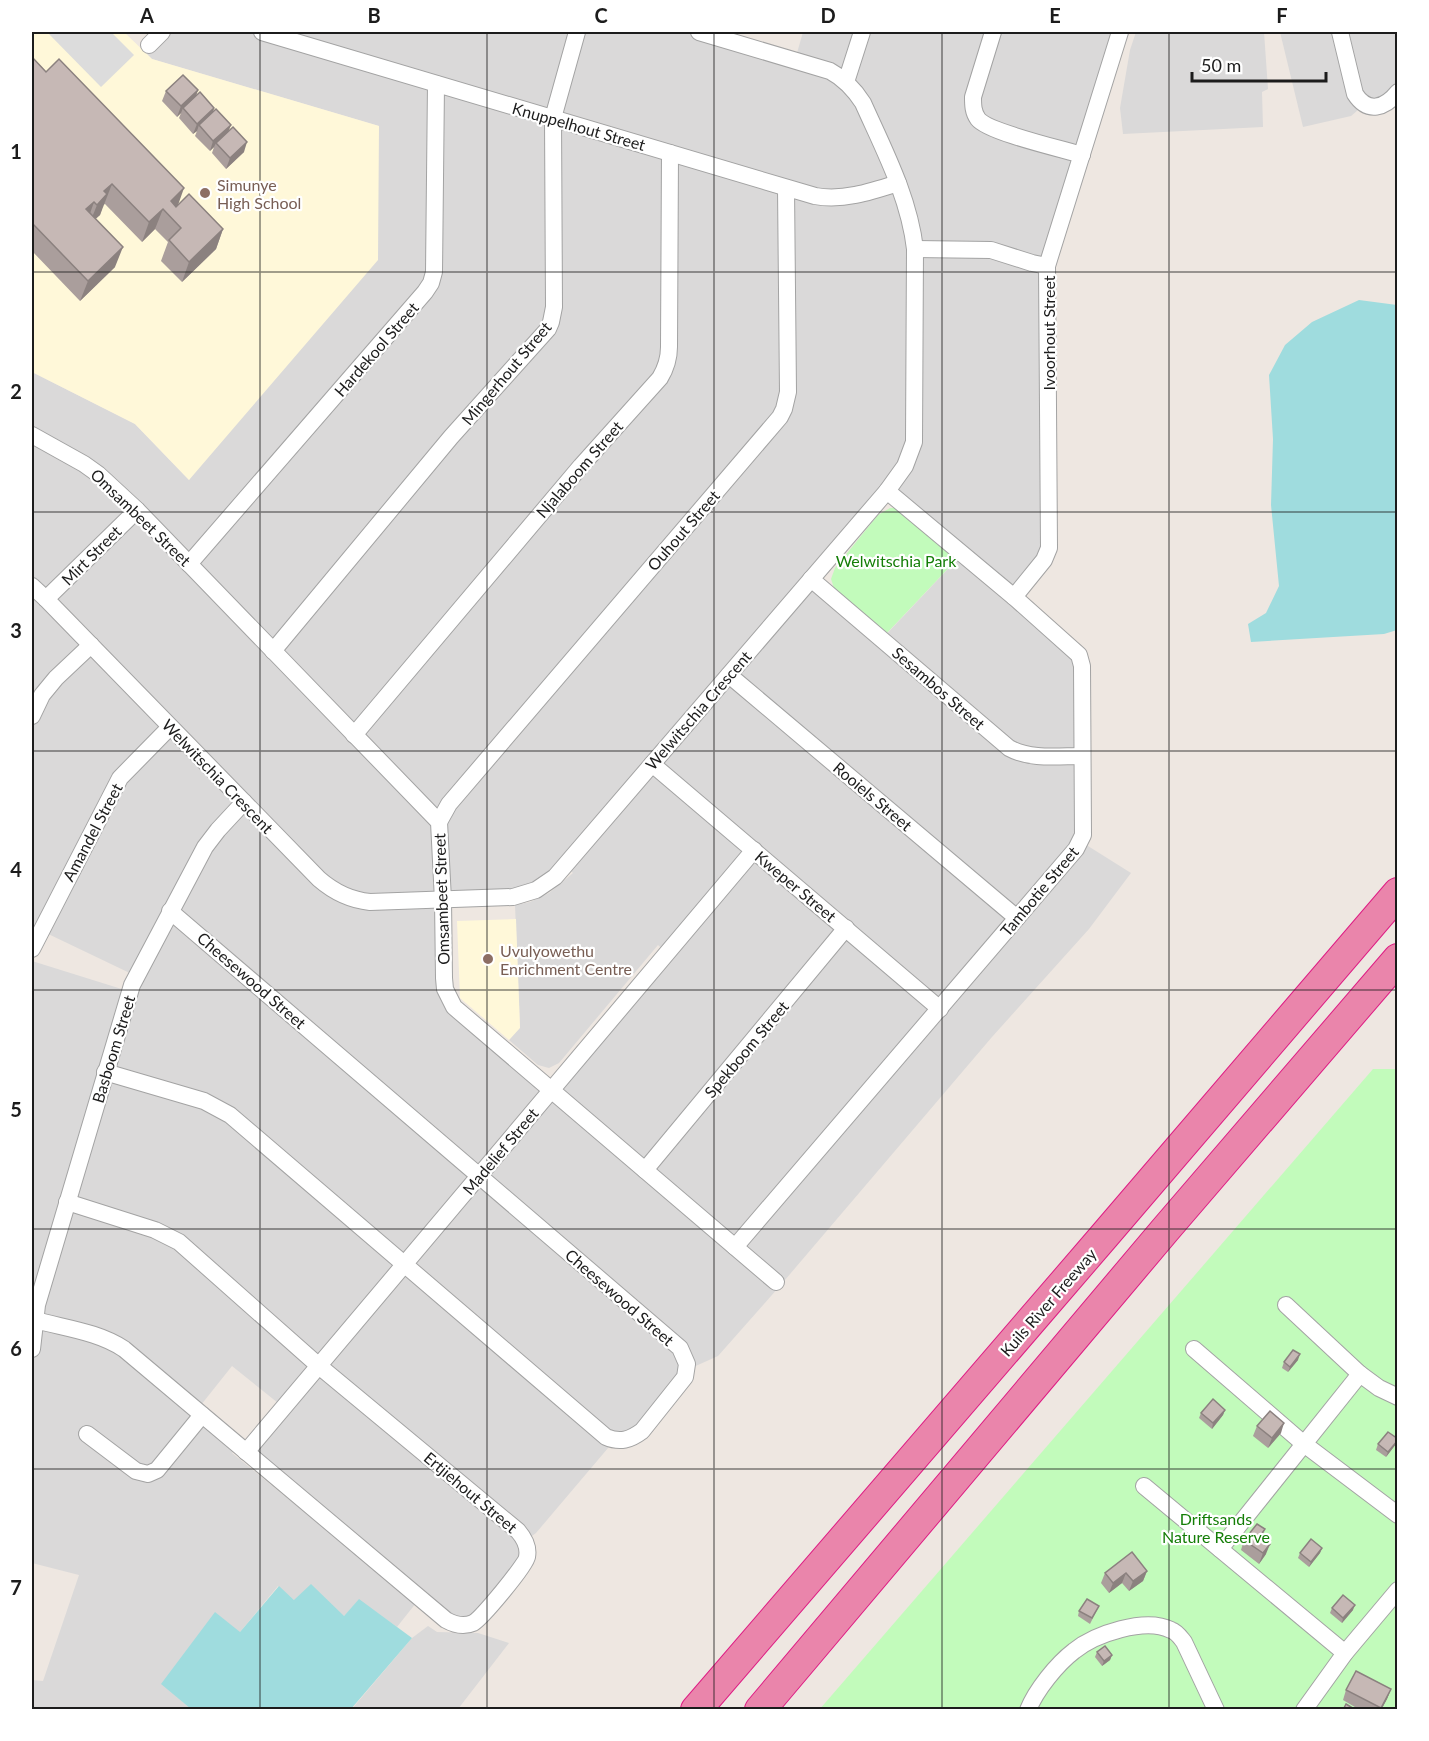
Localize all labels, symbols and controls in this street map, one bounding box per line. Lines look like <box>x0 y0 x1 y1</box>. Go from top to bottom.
text: A <box>139 3 154 27</box>
text: B <box>367 3 381 27</box>
text: C <box>594 3 608 27</box>
text: D <box>820 3 836 27</box>
text: E <box>1049 3 1061 27</box>
text: F <box>1276 3 1288 27</box>
scale bar <box>1192 45 1326 83</box>
text: 50 m <box>1201 54 1241 76</box>
street label: Knuppelhout Street <box>510 98 648 154</box>
text: 1 <box>10 139 22 163</box>
place label: Simunye High School <box>217 175 301 212</box>
marker: Simunye High School <box>198 186 212 200</box>
street label: Ivoorhout Street <box>1039 275 1058 391</box>
street label: Hardekool Street <box>330 298 422 400</box>
street label: Mingerhout Street <box>457 317 555 428</box>
text: 2 <box>10 379 22 403</box>
street label: Njalaboom Street <box>532 416 626 521</box>
street label: Omsambeet Street <box>87 464 195 570</box>
street label: Ouhout Street <box>643 486 723 574</box>
street label: Mirt Street <box>57 521 125 589</box>
park label: Welwitschia Park <box>836 551 957 570</box>
text: 3 <box>10 618 22 642</box>
street label: Sesambos Street <box>889 643 989 733</box>
street label: Welwitschia Crescent <box>641 646 755 773</box>
street label: Welwitschia Crescent <box>159 715 278 837</box>
street label: Rooiels Street <box>830 758 916 835</box>
street label: Amandel Street <box>58 780 126 884</box>
street label: Omsambeet Street <box>429 833 453 965</box>
street label: Tambotie Street <box>996 842 1082 940</box>
street label: Kweper Street <box>752 847 841 926</box>
text: 4 <box>10 857 22 881</box>
street label: Cheesewood Street <box>194 928 310 1032</box>
place label: Uvulyowethu Enrichment Centre <box>500 941 632 978</box>
marker: Uvulyowethu Enrichment Centre <box>481 952 495 966</box>
street label: Basboom Street <box>88 993 138 1105</box>
street label: Spekboom Street <box>700 997 792 1101</box>
text: 5 <box>10 1097 22 1121</box>
street label: Madelief Street <box>458 1104 542 1198</box>
street label: Kuils River Freeway <box>996 1244 1101 1360</box>
street label: Cheesewood Street <box>562 1245 678 1349</box>
text: 6 <box>10 1336 22 1360</box>
street label: Ertjiehout Street <box>421 1448 522 1537</box>
park label: Driftsands Nature Reserve <box>1162 1509 1270 1546</box>
text: 7 <box>10 1575 22 1599</box>

